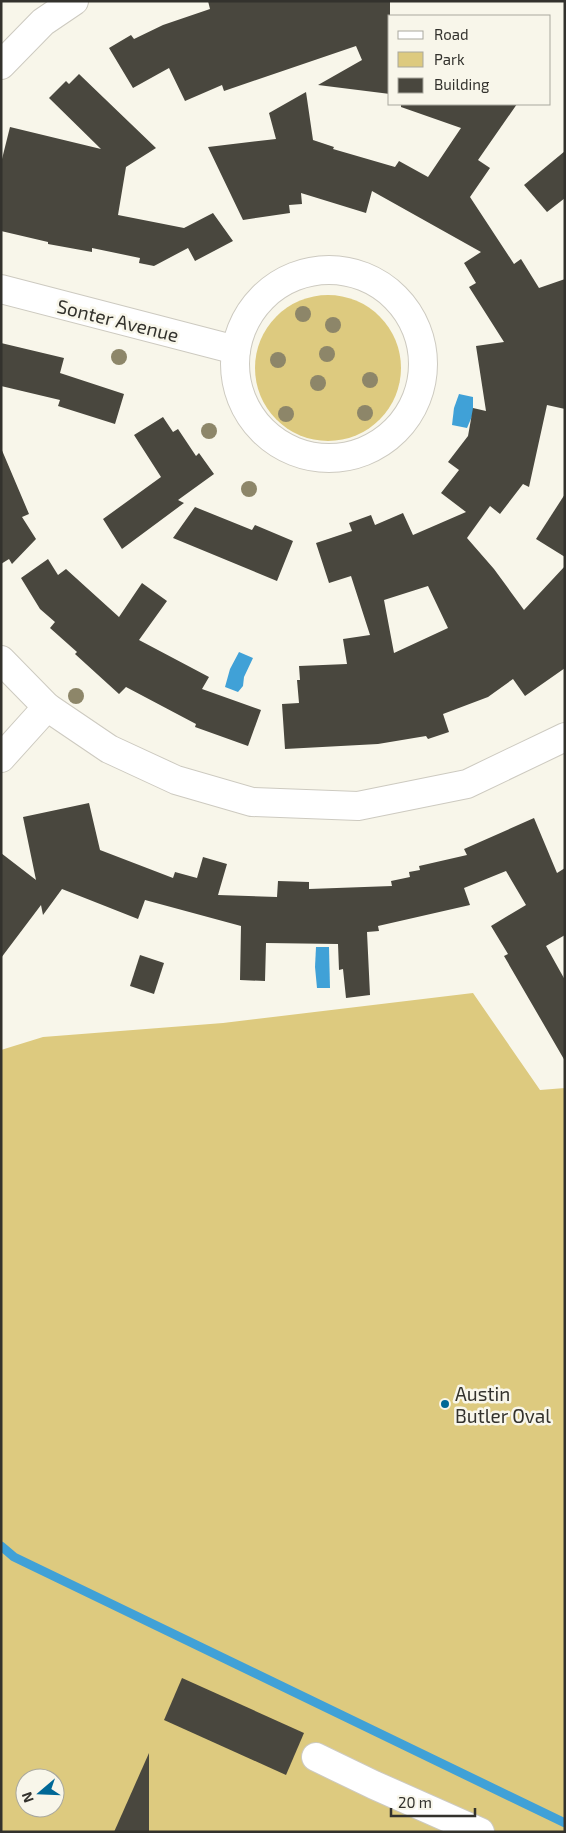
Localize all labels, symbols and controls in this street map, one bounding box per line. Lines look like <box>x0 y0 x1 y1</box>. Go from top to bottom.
legend <box>388 15 551 105</box>
text: Road <box>434 25 469 43</box>
text: Park <box>434 50 465 68</box>
text: Building <box>434 75 490 93</box>
street label: Sonter Avenue <box>55 294 181 346</box>
place label: Austin Butler Oval <box>455 1382 551 1427</box>
marker: Austin Butler Oval <box>439 1398 451 1410</box>
north arrow <box>15 1768 65 1818</box>
scale bar <box>391 1786 475 1818</box>
text: N <box>18 1790 37 1805</box>
text: 20 m <box>398 1793 432 1811</box>

